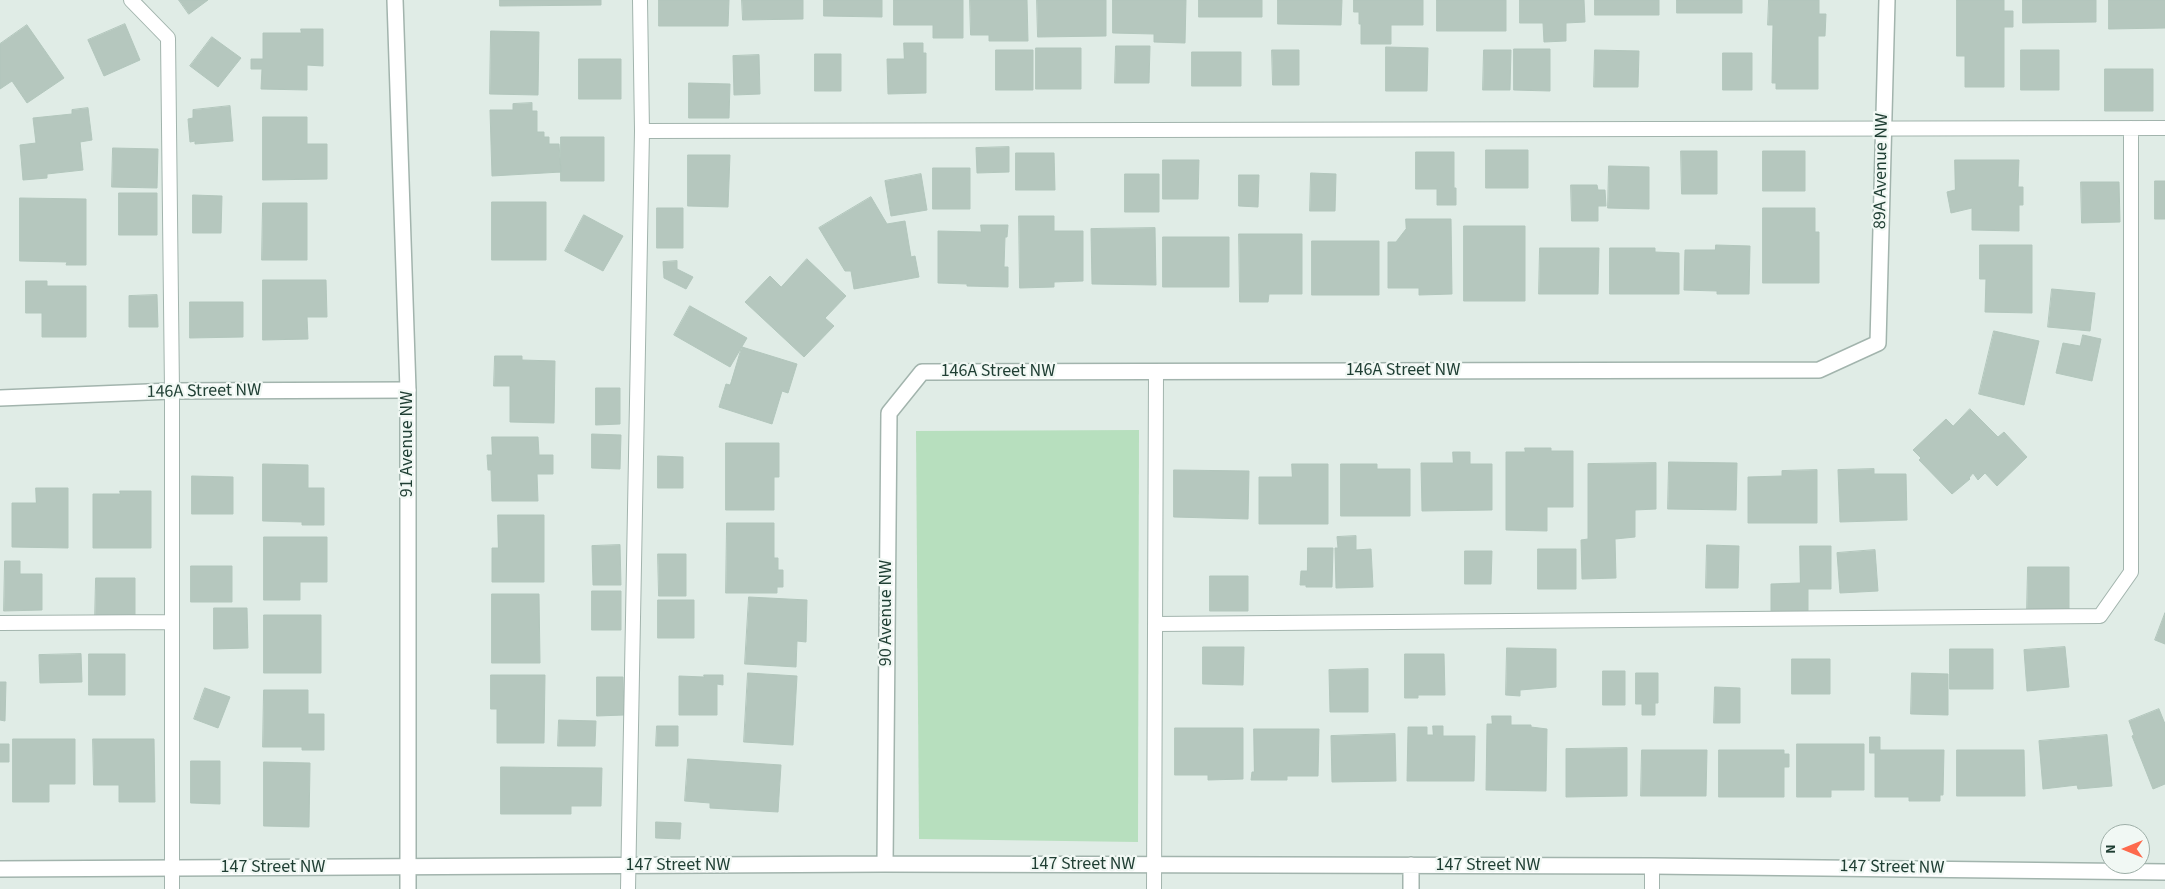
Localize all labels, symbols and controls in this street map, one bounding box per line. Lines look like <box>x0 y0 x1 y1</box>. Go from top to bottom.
street label: 89A Avenue NW <box>1870 113 1894 229</box>
street label: 146A Street NW <box>1346 360 1460 382</box>
street label: 146A Street NW <box>941 361 1055 383</box>
street label: 146A Street NW <box>146 380 262 404</box>
street label: 91 Avenue NW <box>397 391 419 497</box>
street label: 90 Avenue NW <box>876 560 898 666</box>
north arrow <box>2100 824 2150 874</box>
text: N <box>2101 844 2121 854</box>
street label: 147 Street NW <box>1031 854 1135 876</box>
street label: 147 Street NW <box>626 855 730 877</box>
street label: 147 Street NW <box>1436 855 1540 877</box>
street label: 147 Street NW <box>1839 856 1945 880</box>
street label: 147 Street NW <box>221 857 325 879</box>

